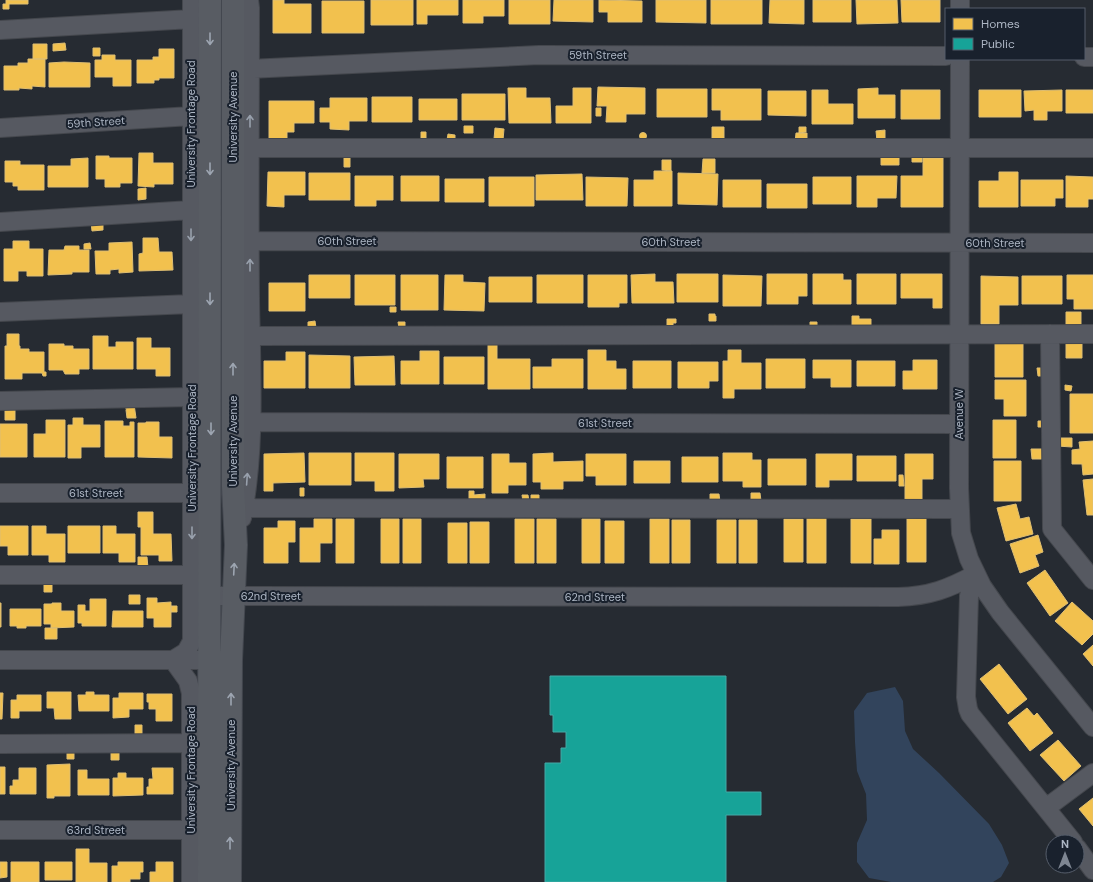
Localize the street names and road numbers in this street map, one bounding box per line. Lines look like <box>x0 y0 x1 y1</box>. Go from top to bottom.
street label: 59th Street <box>569 48 627 62</box>
street label: University Frontage Road <box>184 60 198 188</box>
street label: University Avenue <box>226 72 240 162</box>
street label: 59th Street <box>67 113 125 131</box>
street label: 60th Street <box>317 234 377 248</box>
street label: 60th Street <box>641 235 701 249</box>
street label: 60th Street <box>965 236 1025 250</box>
street label: University Frontage Road <box>185 384 199 512</box>
street label: Avenue W <box>952 388 966 439</box>
street label: University Avenue <box>226 396 240 486</box>
street label: 61st Street <box>578 416 632 430</box>
street label: 61st Street <box>69 486 123 500</box>
street label: 62nd Street <box>241 589 301 603</box>
street label: 62nd Street <box>565 590 625 604</box>
street label: University Frontage Road <box>184 706 198 834</box>
street label: University Avenue <box>224 720 238 810</box>
street label: 63rd Street <box>67 823 125 837</box>

